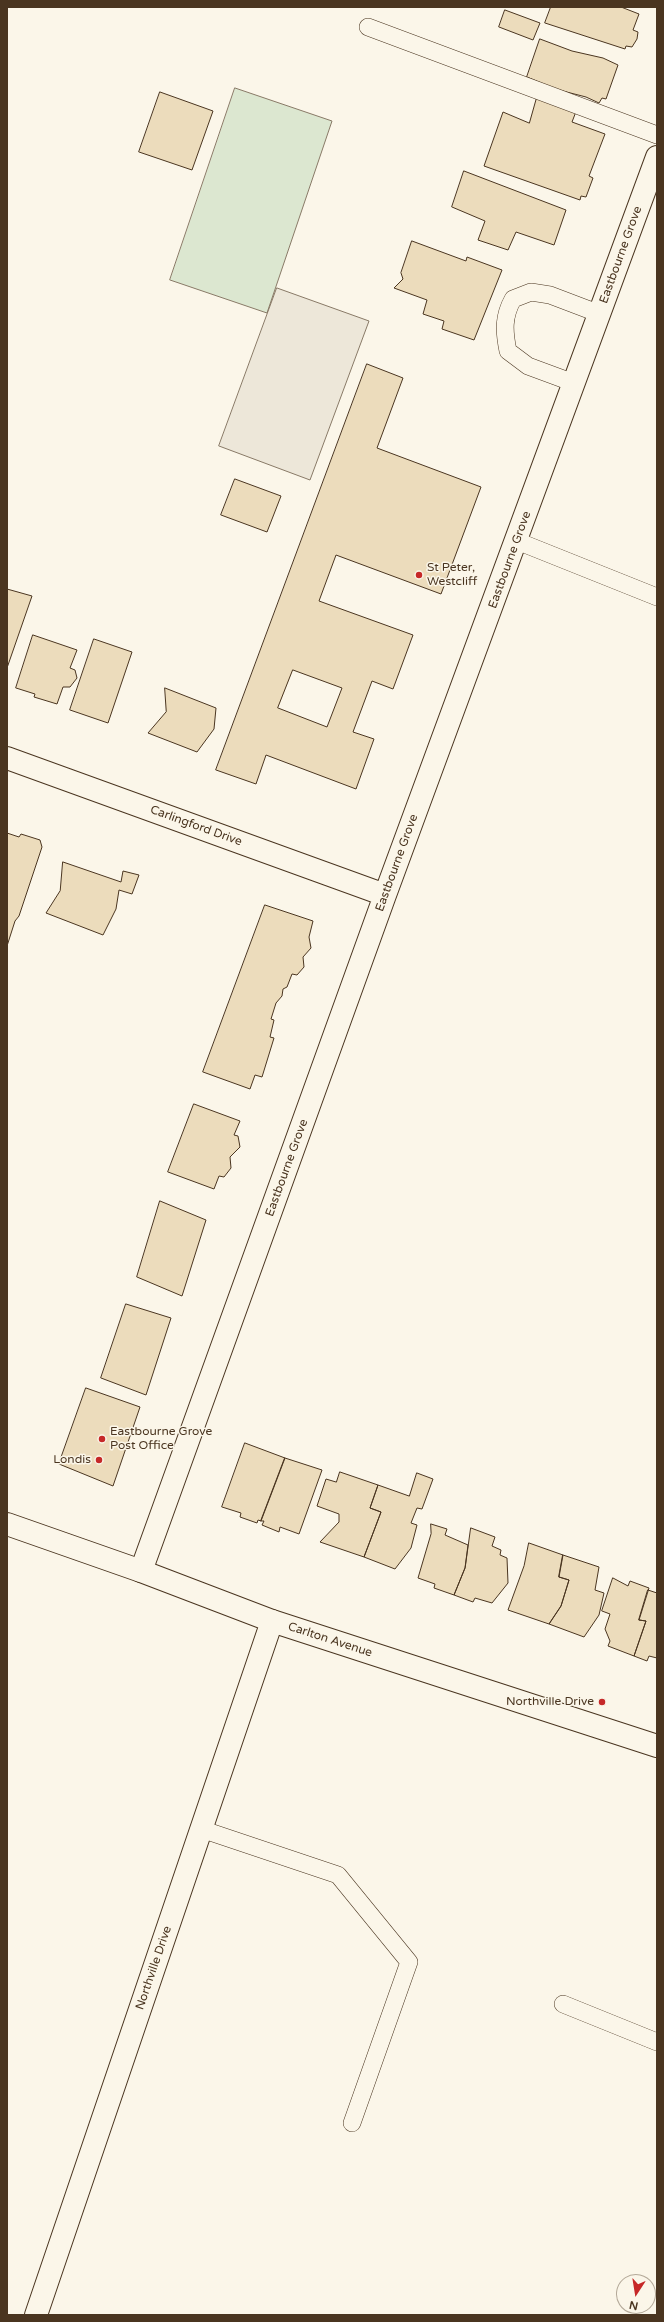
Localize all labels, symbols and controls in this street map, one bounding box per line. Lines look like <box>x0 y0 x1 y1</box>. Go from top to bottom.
street label: Eastbourne Grove <box>597 204 645 306</box>
street label: Eastbourne Grove <box>486 509 534 611</box>
place label: St Peter, Westcliff <box>427 561 477 589</box>
marker: St Peter, Westcliff <box>414 570 424 580</box>
street label: Carlingford Drive <box>148 803 244 849</box>
street label: Eastbourne Grove <box>373 812 421 914</box>
street label: Eastbourne Grove <box>263 1117 311 1219</box>
place label: Eastbourne Grove Post Office <box>110 1425 212 1453</box>
marker: Eastbourne Grove Post Office <box>97 1434 107 1444</box>
place label: Londis <box>53 1453 91 1467</box>
marker: Londis <box>94 1455 104 1465</box>
street label: Carlton Avenue <box>286 1620 374 1660</box>
place label: Northville Drive <box>506 1695 594 1709</box>
marker: Northville Drive <box>597 1697 607 1707</box>
street label: Northville Drive <box>133 1924 175 2012</box>
north arrow <box>616 2274 656 2314</box>
text: N <box>628 2298 639 2313</box>

